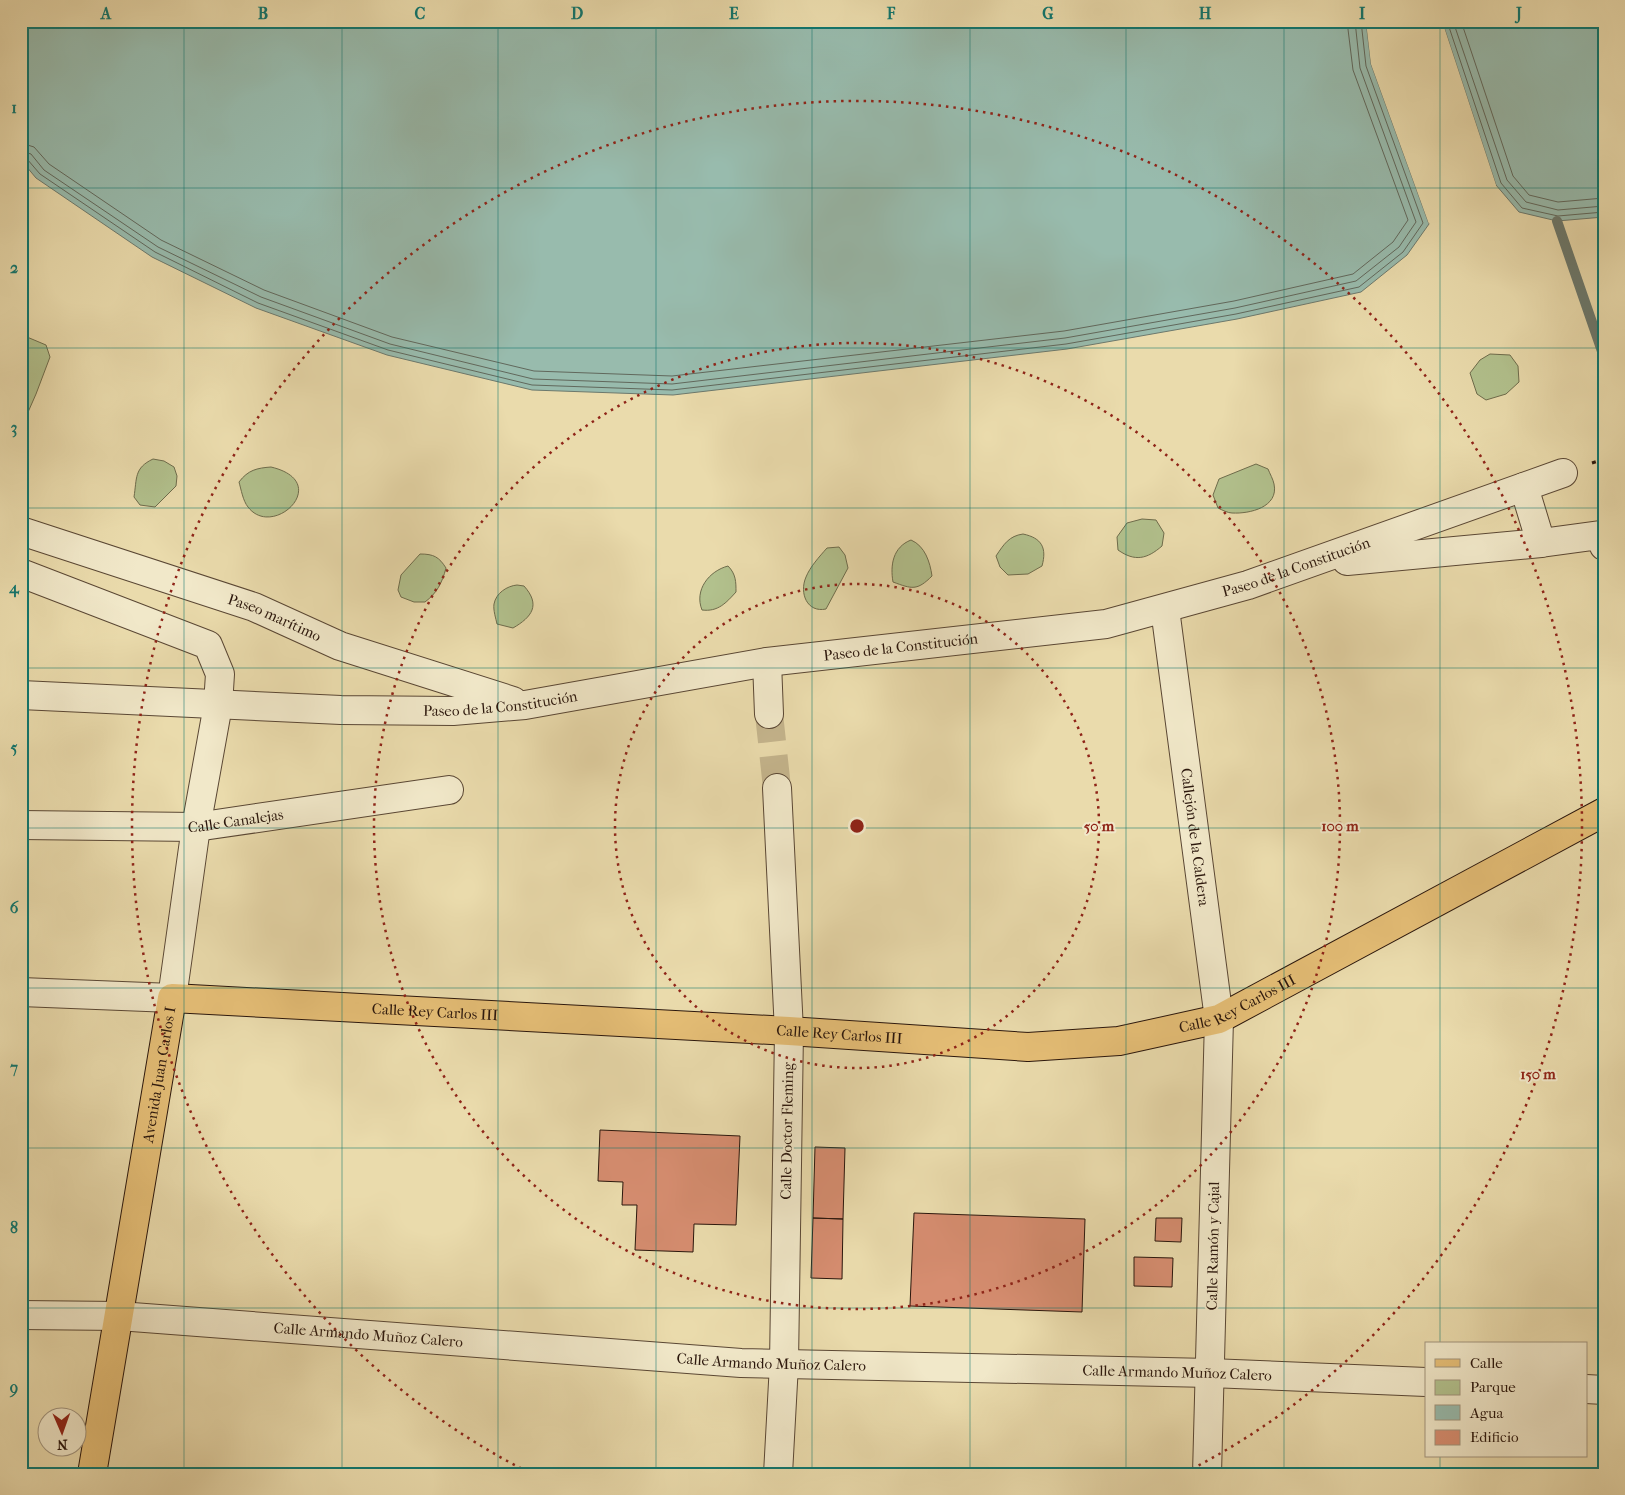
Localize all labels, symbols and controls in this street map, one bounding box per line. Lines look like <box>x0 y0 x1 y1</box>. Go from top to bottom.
text: A <box>100 4 112 23</box>
text: B <box>258 4 268 23</box>
text: C <box>415 4 426 23</box>
text: D <box>571 4 583 23</box>
text: E <box>729 4 739 23</box>
text: F <box>886 4 896 23</box>
text: G <box>1042 4 1054 23</box>
text: H <box>1199 4 1212 23</box>
text: I <box>1359 4 1366 23</box>
text: J <box>1514 4 1522 24</box>
text: 1 <box>11 98 17 117</box>
text: 2 <box>10 258 18 277</box>
text: 3 <box>11 418 17 438</box>
street label: Paseo de la Constitución <box>1220 533 1373 601</box>
text: 4 <box>8 578 20 598</box>
street label: Paseo marítimo <box>226 590 324 645</box>
street label: Paseo de la Constitución <box>823 629 979 665</box>
street label: Paseo de la Constitución <box>423 687 579 720</box>
text: 5 <box>11 738 18 757</box>
street label: Callejón de la Caldera <box>1177 767 1213 908</box>
street label: Calle Canalejas <box>188 805 285 836</box>
centre of rings <box>848 817 866 835</box>
text: 50 m <box>1084 817 1115 835</box>
text: 100 m <box>1321 817 1359 835</box>
text: 6 <box>10 898 19 917</box>
street label: Calle Rey Carlos III <box>1177 971 1299 1037</box>
street label: Calle Rey Carlos III <box>371 1000 499 1024</box>
street label: Avenida Juan Carlos I <box>139 1005 179 1145</box>
street label: Calle Rey Carlos III <box>776 1021 903 1048</box>
text: 7 <box>9 1058 18 1077</box>
street label: Calle Doctor Fleming <box>777 1061 797 1200</box>
text: 150 m <box>1520 1065 1556 1083</box>
street label: Calle Ramón y Cajal <box>1203 1181 1223 1311</box>
text: 8 <box>10 1218 18 1237</box>
street label: Calle Armando Muñoz Calero <box>273 1319 464 1351</box>
legend <box>1425 1342 1588 1458</box>
street label: Calle Armando Muñoz Calero <box>676 1349 867 1375</box>
text: Calle <box>1470 1354 1503 1372</box>
street label: Calle Armando Muñoz Calero <box>1082 1361 1273 1385</box>
text: 9 <box>9 1378 18 1398</box>
text: Parque <box>1470 1378 1516 1396</box>
text: Agua <box>1469 1404 1504 1422</box>
north arrow <box>38 1408 88 1458</box>
text: Edificio <box>1470 1428 1519 1446</box>
text: N <box>56 1436 68 1453</box>

